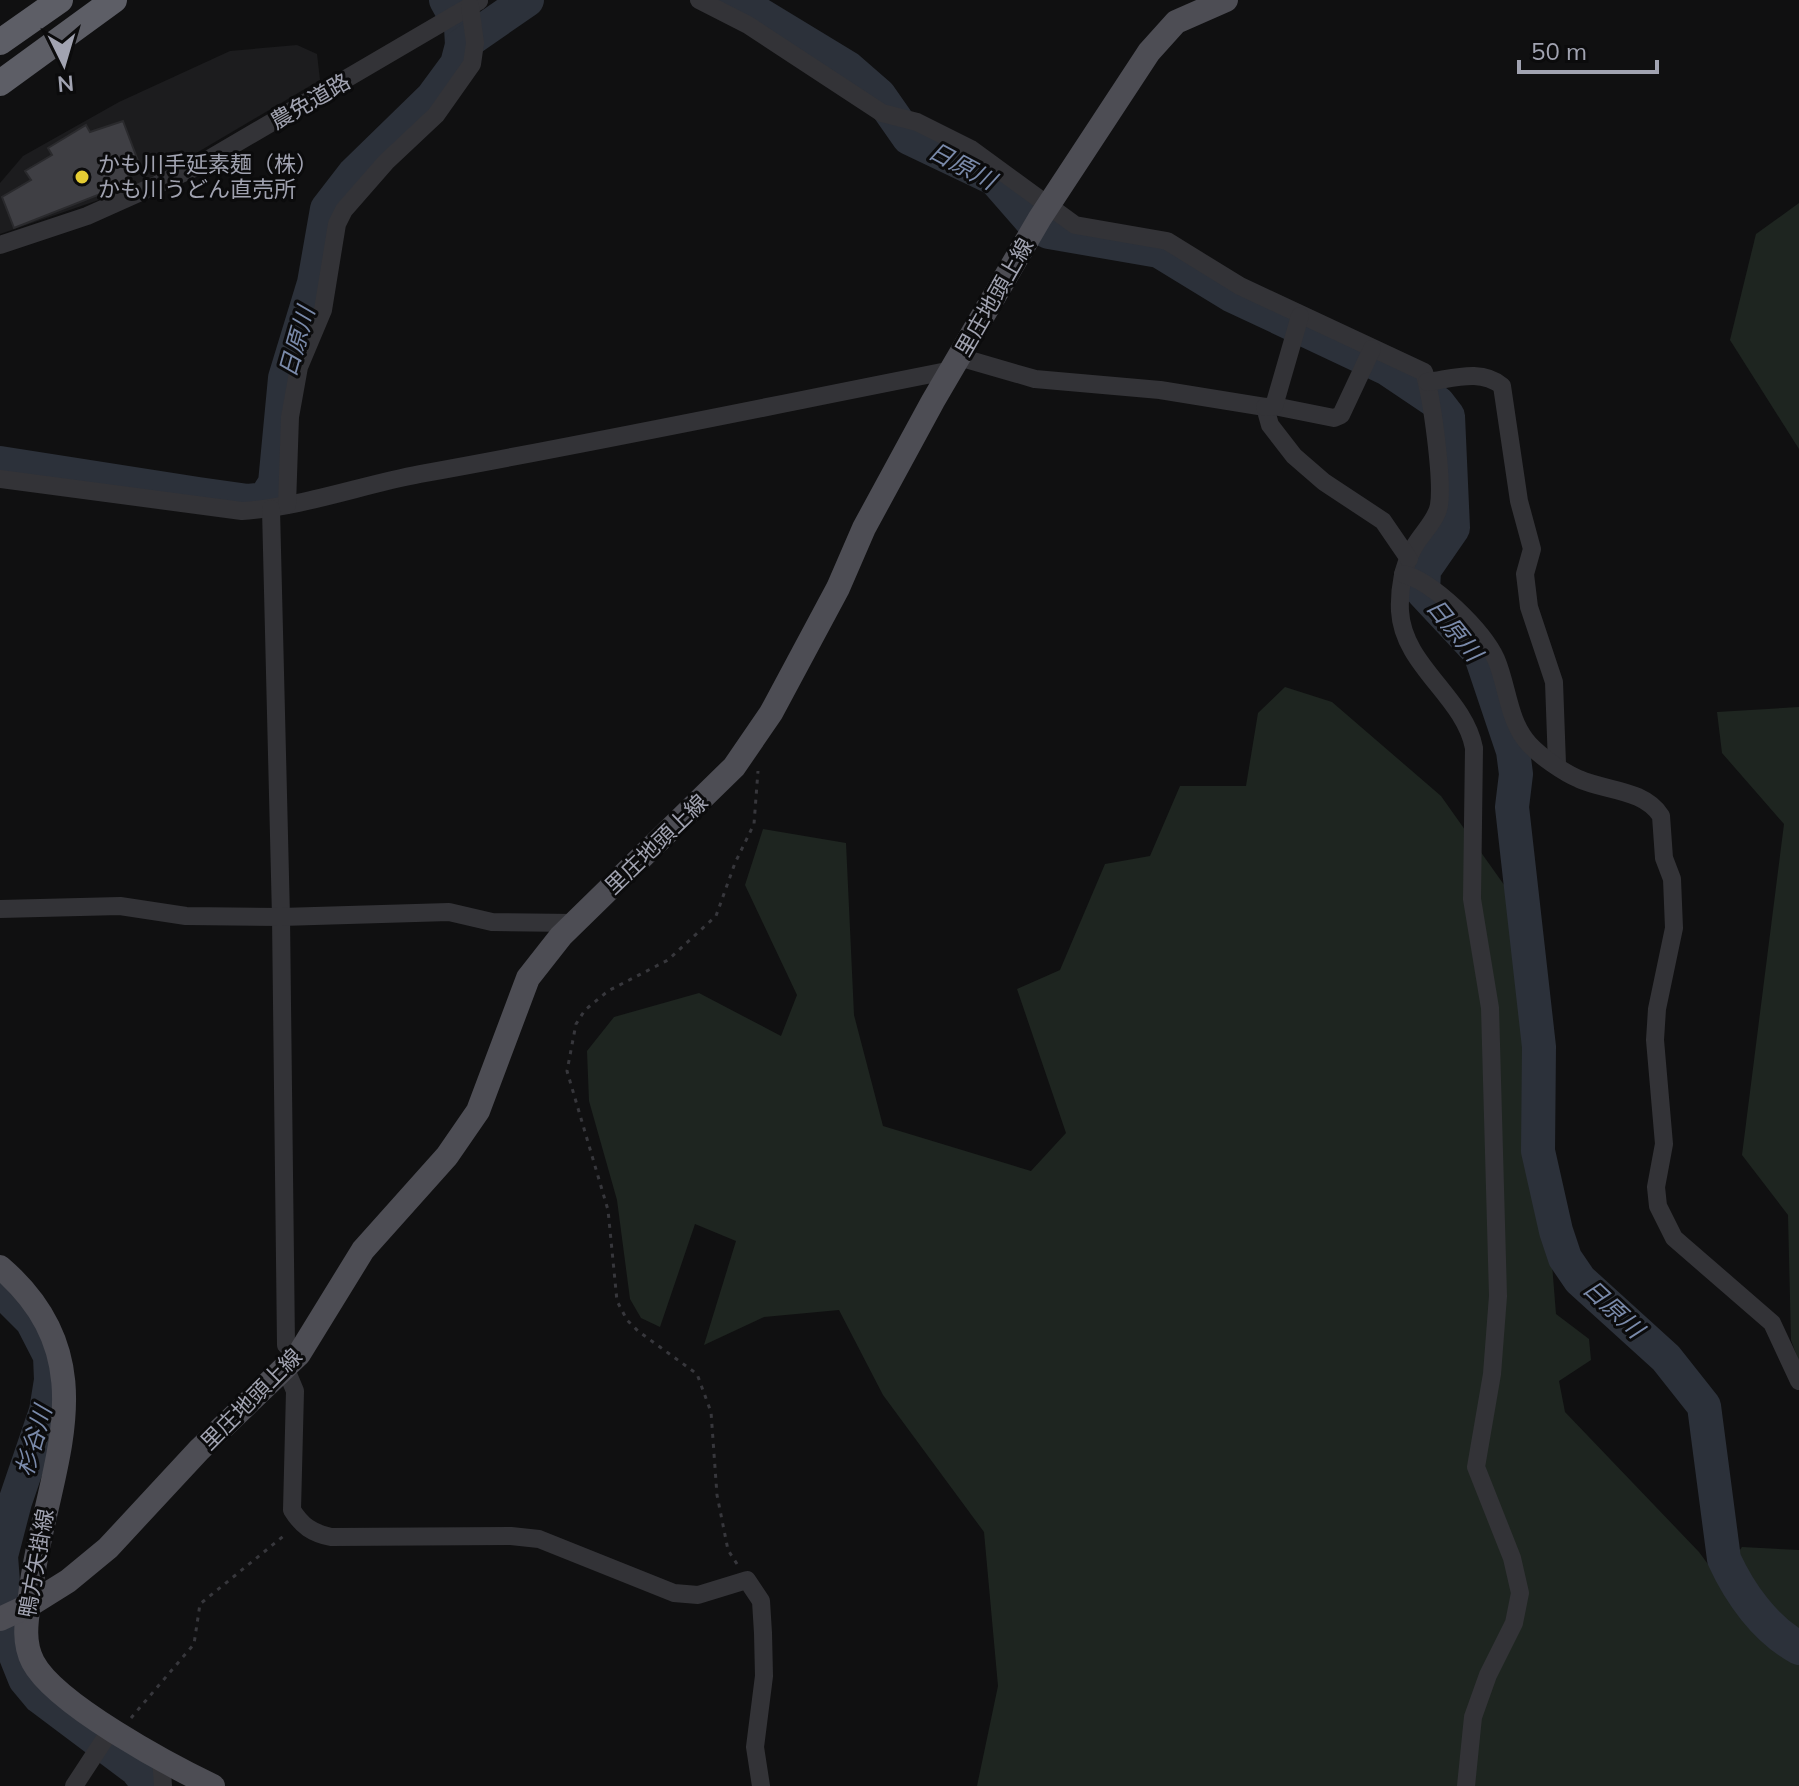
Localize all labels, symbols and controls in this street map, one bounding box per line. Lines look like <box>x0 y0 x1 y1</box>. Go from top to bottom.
north arrow <box>24 24 104 104</box>
scale bar <box>1519 24 1657 74</box>
text: 50 m <box>1531 36 1587 66</box>
street label: 農免道路 <box>265 67 355 135</box>
text: N <box>56 69 75 99</box>
water label: 日原川 <box>924 135 1004 197</box>
place label: かも川手延素麺（株） かも川うどん直売所 <box>98 150 318 203</box>
marker: かも川手延素麺（株） かも川うどん直売所 <box>73 168 91 186</box>
street label: 里庄地頭上線 <box>949 233 1039 361</box>
water label: 日原川 <box>272 300 321 380</box>
water label: 日原川 <box>1420 592 1491 669</box>
street label: 里庄地頭上線 <box>599 788 713 900</box>
water label: 日原川 <box>1577 1273 1652 1346</box>
street label: 里庄地頭上線 <box>194 1342 308 1456</box>
water label: 杉谷川 <box>9 1399 58 1479</box>
street label: 鴨方矢掛線 <box>13 1506 59 1620</box>

